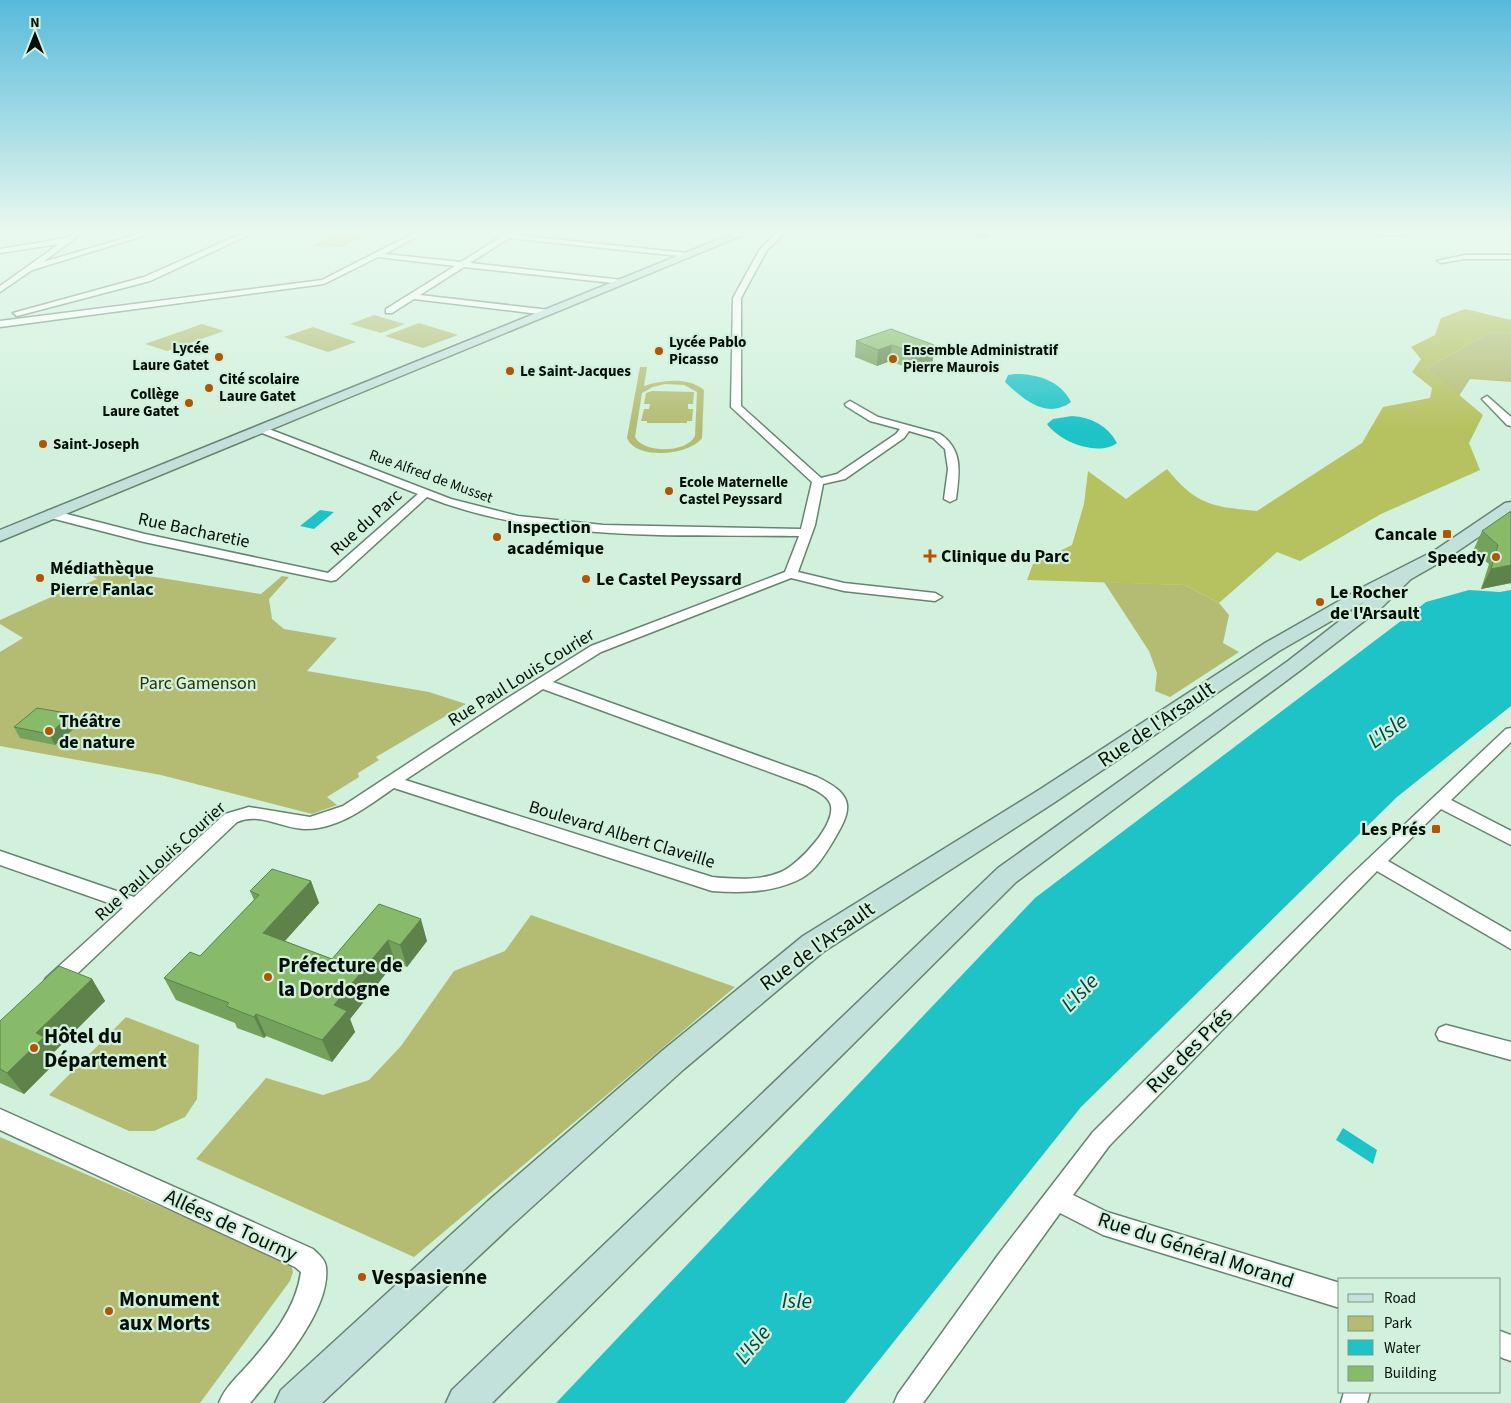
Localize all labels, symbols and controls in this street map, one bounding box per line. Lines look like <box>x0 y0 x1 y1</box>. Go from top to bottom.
north arrow <box>10 10 60 60</box>
text: N <box>30 13 40 33</box>
place label: Lycée Pablo Picasso <box>669 332 746 370</box>
place label: Lycée Laure Gatet <box>132 338 209 376</box>
place label: Ensemble Administratif Pierre Maurois <box>903 340 1059 378</box>
marker: Lycée Pablo Picasso <box>653 345 665 357</box>
marker: Lycée Laure Gatet <box>213 351 225 363</box>
marker: Ensemble Administratif Pierre Maurois <box>887 353 899 365</box>
place label: Le Saint-Jacques <box>520 361 631 382</box>
marker: Le Saint-Jacques <box>504 365 516 377</box>
place label: Cité scolaire Laure Gatet <box>219 369 300 407</box>
marker: Cité scolaire Laure Gatet <box>203 382 215 394</box>
place label: Collège Laure Gatet <box>102 384 179 422</box>
marker: Collège Laure Gatet <box>183 397 195 409</box>
place label: Saint-Joseph <box>53 434 139 455</box>
marker: Saint-Joseph <box>37 438 49 450</box>
street label: Rue Alfred de Musset <box>366 444 496 509</box>
place label: Ecole Maternelle Castel Peyssard <box>679 472 788 510</box>
street label: Rue du Parc <box>325 483 408 561</box>
marker: Ecole Maternelle Castel Peyssard <box>663 485 675 497</box>
street label: Rue Bacharetie <box>136 506 252 555</box>
place label: Inspection académique <box>507 515 604 561</box>
place label: Cancale <box>1375 522 1437 547</box>
marker: Cancale <box>1441 528 1453 540</box>
marker: Inspection académique <box>491 531 503 543</box>
place label: Clinique du Parc <box>941 544 1070 569</box>
place label: Speedy <box>1427 545 1487 570</box>
marker: Clinique du Parc <box>923 549 937 563</box>
marker: Speedy <box>1490 551 1502 563</box>
place label: Médiathèque Pierre Fanlac <box>50 556 154 602</box>
place label: Le Castel Peyssard <box>596 567 742 592</box>
marker: Médiathèque Pierre Fanlac <box>34 572 46 584</box>
marker: Le Castel Peyssard <box>580 573 592 585</box>
place label: Le Rocher de l'Arsault <box>1330 580 1420 626</box>
marker: Le Rocher de l'Arsault <box>1314 596 1326 608</box>
street label: Rue Paul Louis Courier <box>443 622 600 733</box>
park label: Parc Gamenson <box>139 671 257 696</box>
street label: Rue de l'Arsault <box>1091 674 1221 774</box>
water label: L'Isle <box>1361 705 1414 756</box>
place label: Théâtre de nature <box>59 709 135 755</box>
marker: Théâtre de nature <box>43 725 55 737</box>
street label: Boulevard Albert Claveille <box>526 794 718 875</box>
street label: Rue Paul Louis Courier <box>89 795 232 927</box>
place label: Les Prés <box>1361 817 1426 842</box>
marker: Les Prés <box>1430 823 1442 835</box>
street label: Rue de l'Arsault <box>753 894 881 998</box>
place label: Préfecture de la Dordogne <box>278 950 403 1004</box>
water label: L'Isle <box>1053 966 1106 1019</box>
marker: Préfecture de la Dordogne <box>262 971 274 983</box>
street label: Rue des Prés <box>1139 1000 1239 1100</box>
place label: Hôtel du Département <box>44 1021 167 1075</box>
marker: Hôtel du Département <box>28 1042 40 1054</box>
street label: Allées de Tourny <box>160 1181 303 1269</box>
street label: Rue du Général Morand <box>1094 1204 1298 1296</box>
place label: Vespasienne <box>371 1262 487 1292</box>
marker: Vespasienne <box>356 1271 368 1283</box>
legend <box>1338 1278 1501 1393</box>
place label: Monument aux Morts <box>119 1284 220 1338</box>
water label: Isle <box>782 1285 812 1317</box>
text: Road <box>1384 1288 1416 1309</box>
marker: Monument aux Morts <box>103 1305 115 1317</box>
text: Park <box>1384 1313 1413 1334</box>
water label: L'Isle <box>727 1318 779 1371</box>
text: Water <box>1384 1338 1421 1359</box>
text: Building <box>1384 1363 1437 1384</box>

